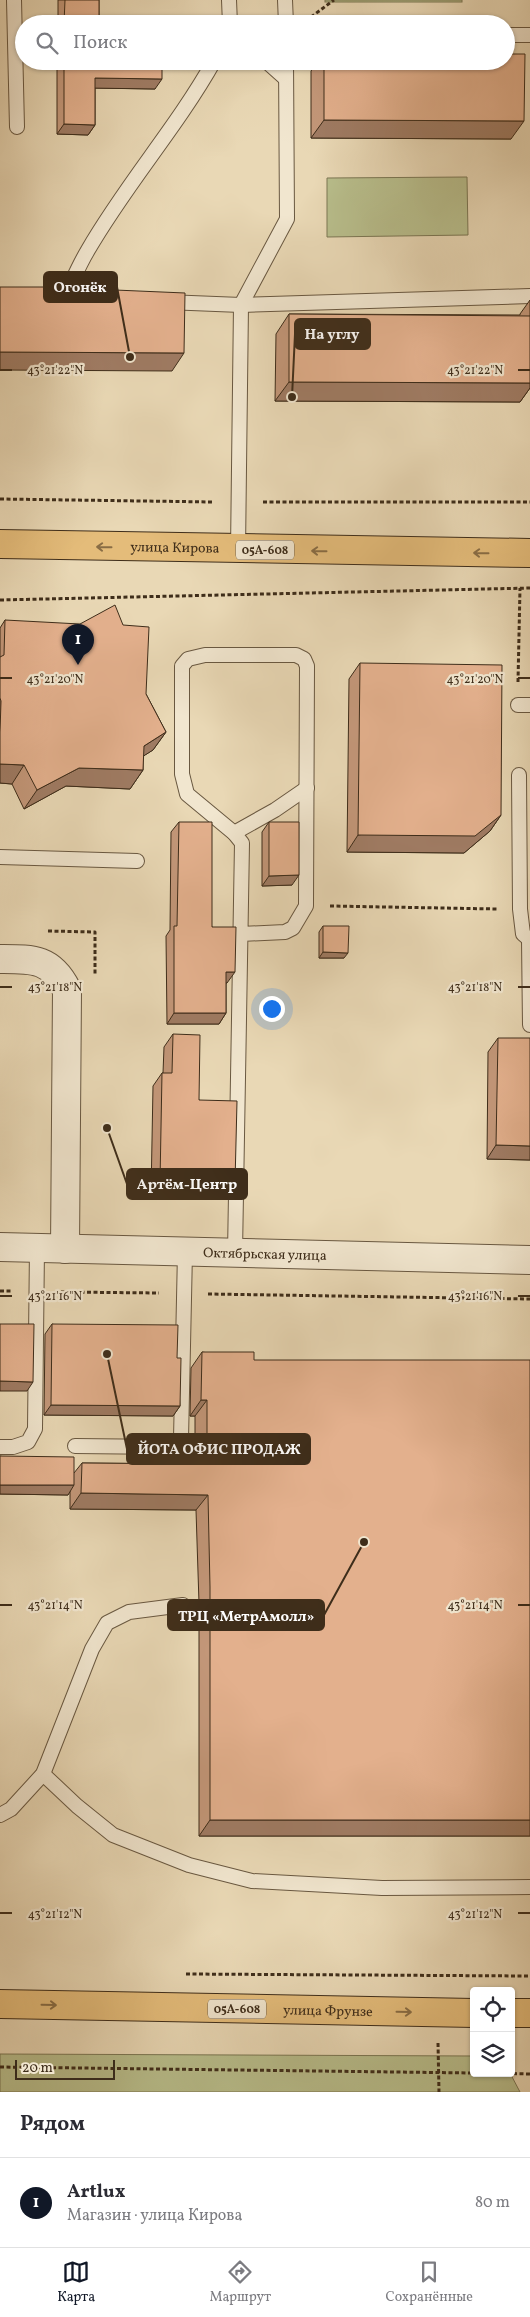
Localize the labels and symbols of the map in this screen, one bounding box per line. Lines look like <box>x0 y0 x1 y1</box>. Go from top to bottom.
callout: Огонёк <box>44 272 117 302</box>
text: Огонёк <box>53 278 107 299</box>
callout: На углу <box>295 319 370 349</box>
text: На углу <box>305 325 360 346</box>
text: 43°21'22"N <box>27 363 83 379</box>
text: 43°21'22"N <box>447 363 503 379</box>
street label: улица Кирова <box>130 538 220 559</box>
road number: 05А-608 <box>236 540 294 560</box>
one-way arrow <box>96 542 112 551</box>
one-way arrow <box>311 546 328 556</box>
one-way arrow <box>474 548 490 558</box>
pin: 1 <box>62 624 94 665</box>
text: 43°21'20"N <box>27 672 84 688</box>
text: 43°21'20"N <box>447 672 504 688</box>
text: 43°21'18"N <box>28 980 82 996</box>
text: 43°21'18"N <box>448 980 502 996</box>
your location <box>259 996 285 1022</box>
callout: Артём-Центр <box>127 1169 247 1199</box>
text: Артём-Центр <box>137 1175 237 1196</box>
street label: Октябрьская улица <box>203 1244 327 1266</box>
text: 43°21'16"N <box>28 1289 82 1305</box>
text: 43°21'16"N <box>448 1289 502 1305</box>
callout: ЙОТА ОФИС ПРОДАЖ <box>127 1434 310 1464</box>
text: ЙОТА ОФИС ПРОДАЖ <box>137 1440 301 1461</box>
text: 43°21'14"N <box>27 1598 83 1614</box>
text: 43°21'14"N <box>447 1598 503 1614</box>
callout: ТРЦ «МетрАмолл» <box>168 1600 324 1630</box>
text: ТРЦ «МетрАмолл» <box>178 1607 314 1628</box>
text: 43°21'12"N <box>28 1907 82 1923</box>
text: 43°21'12"N <box>448 1907 502 1923</box>
one-way arrow <box>40 2000 56 2010</box>
road number: 05А-608 <box>208 2000 266 2018</box>
street label: улица Фрунзе <box>283 2001 373 2022</box>
one-way arrow <box>395 2007 411 2017</box>
scale bar <box>15 2057 115 2080</box>

